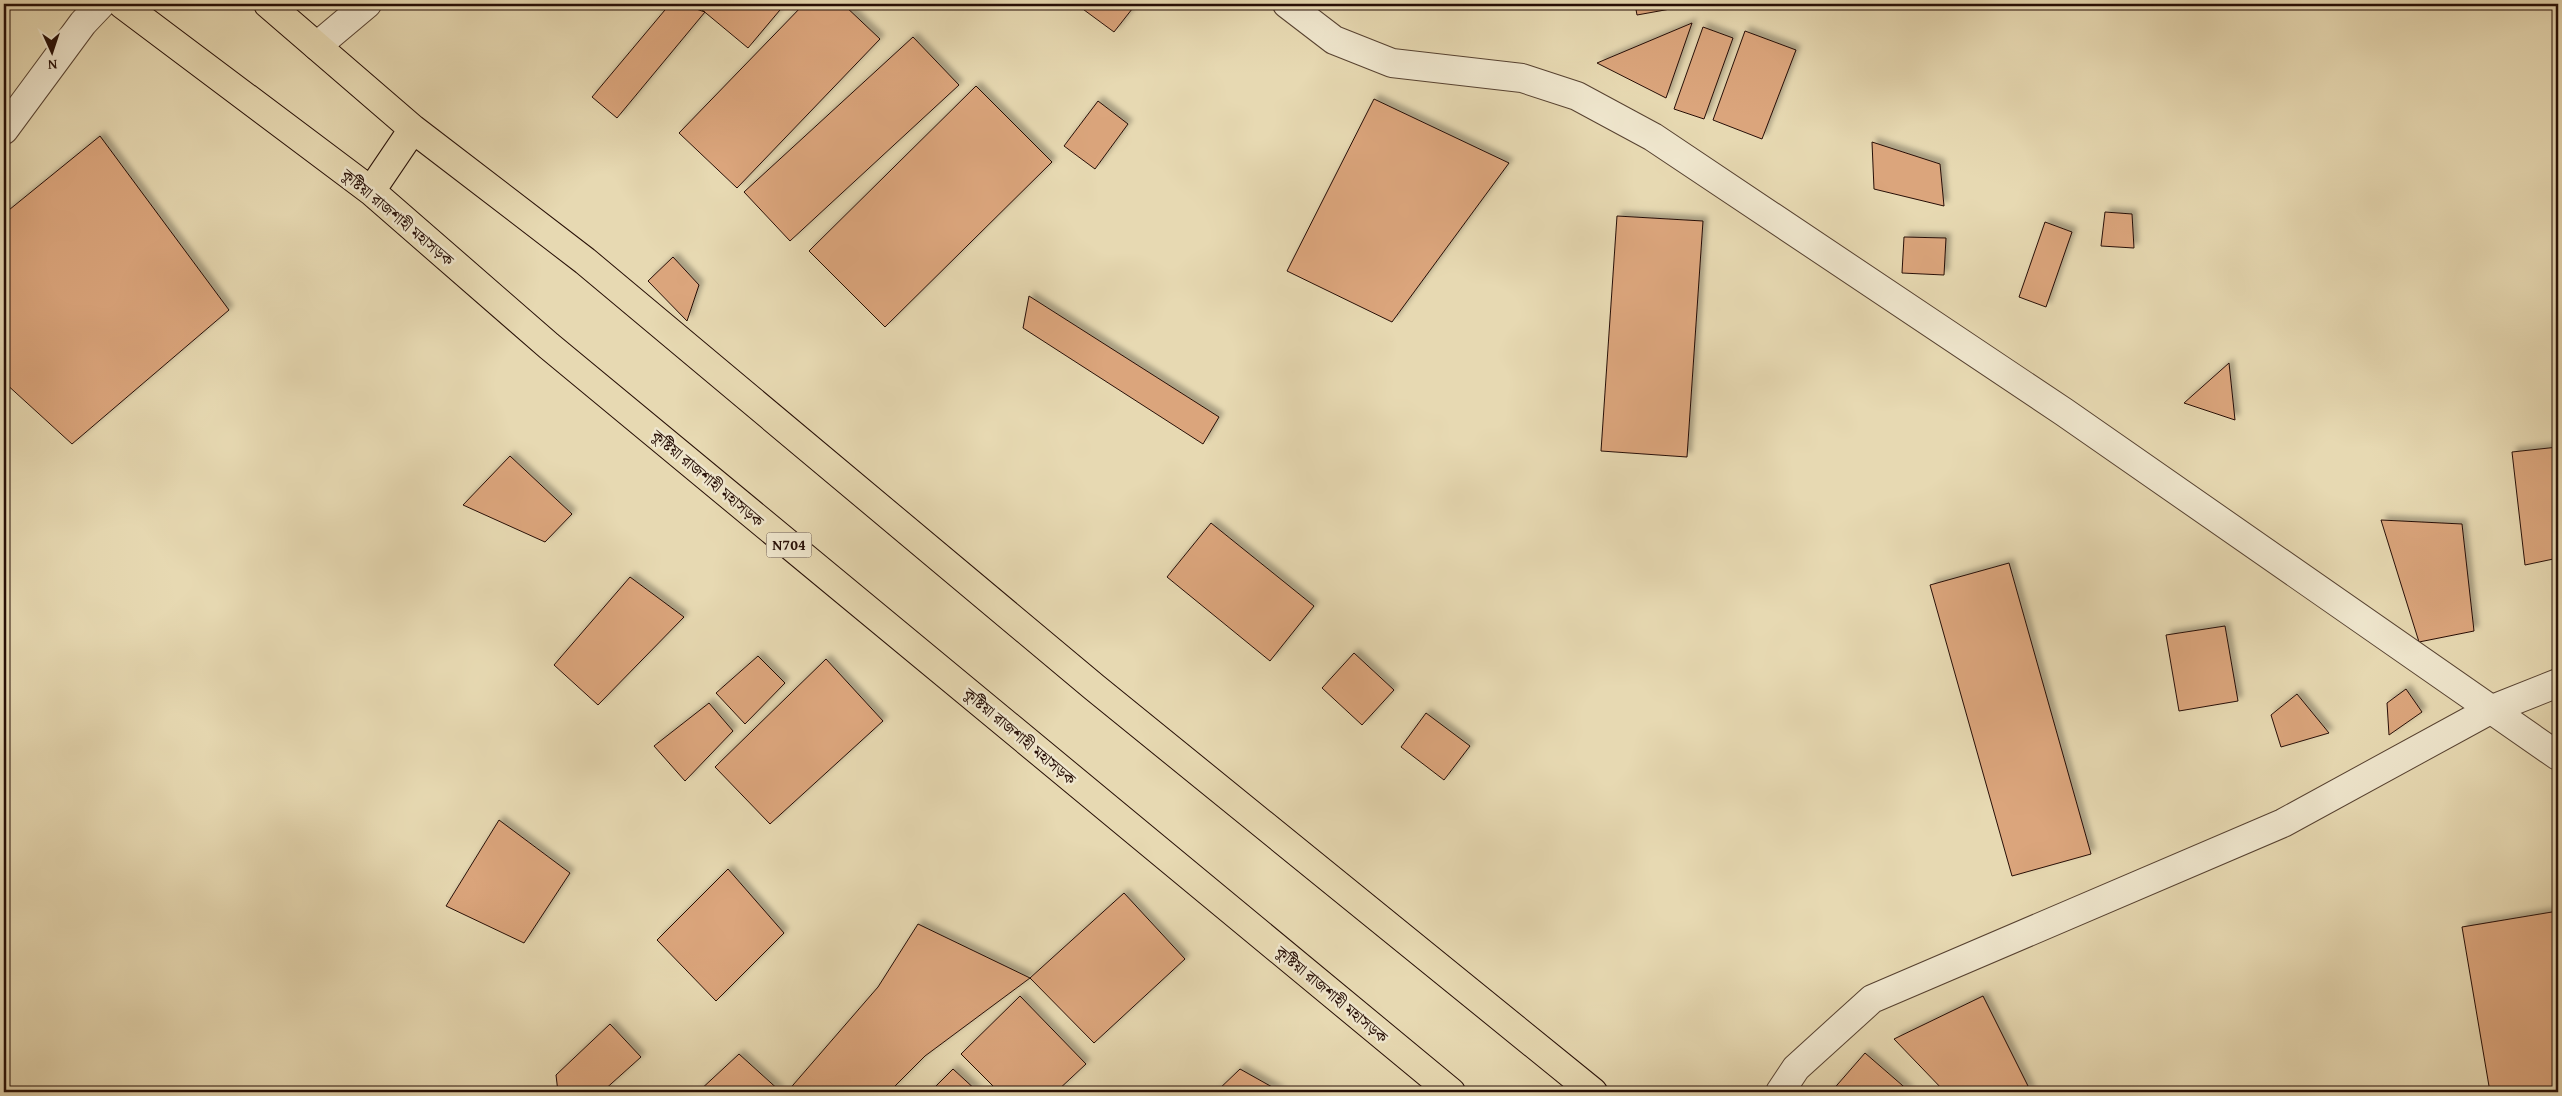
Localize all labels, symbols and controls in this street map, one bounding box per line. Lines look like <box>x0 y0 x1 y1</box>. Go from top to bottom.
north arrow <box>28 28 78 78</box>
text: N <box>47 55 58 75</box>
street label: কুষ্টিয়া রাজশাহী মহাসড়ক <box>336 162 460 272</box>
street label: কুষ্টিয়া রাজশাহী মহাসড়ক <box>646 423 770 533</box>
road number: N704 <box>766 532 812 558</box>
street label: কুষ্টিয়া রাজশাহী মহাসড়ক <box>958 681 1082 791</box>
street label: কুষ্টিয়া রাজশাহী মহাসড়ক <box>1270 939 1394 1049</box>

